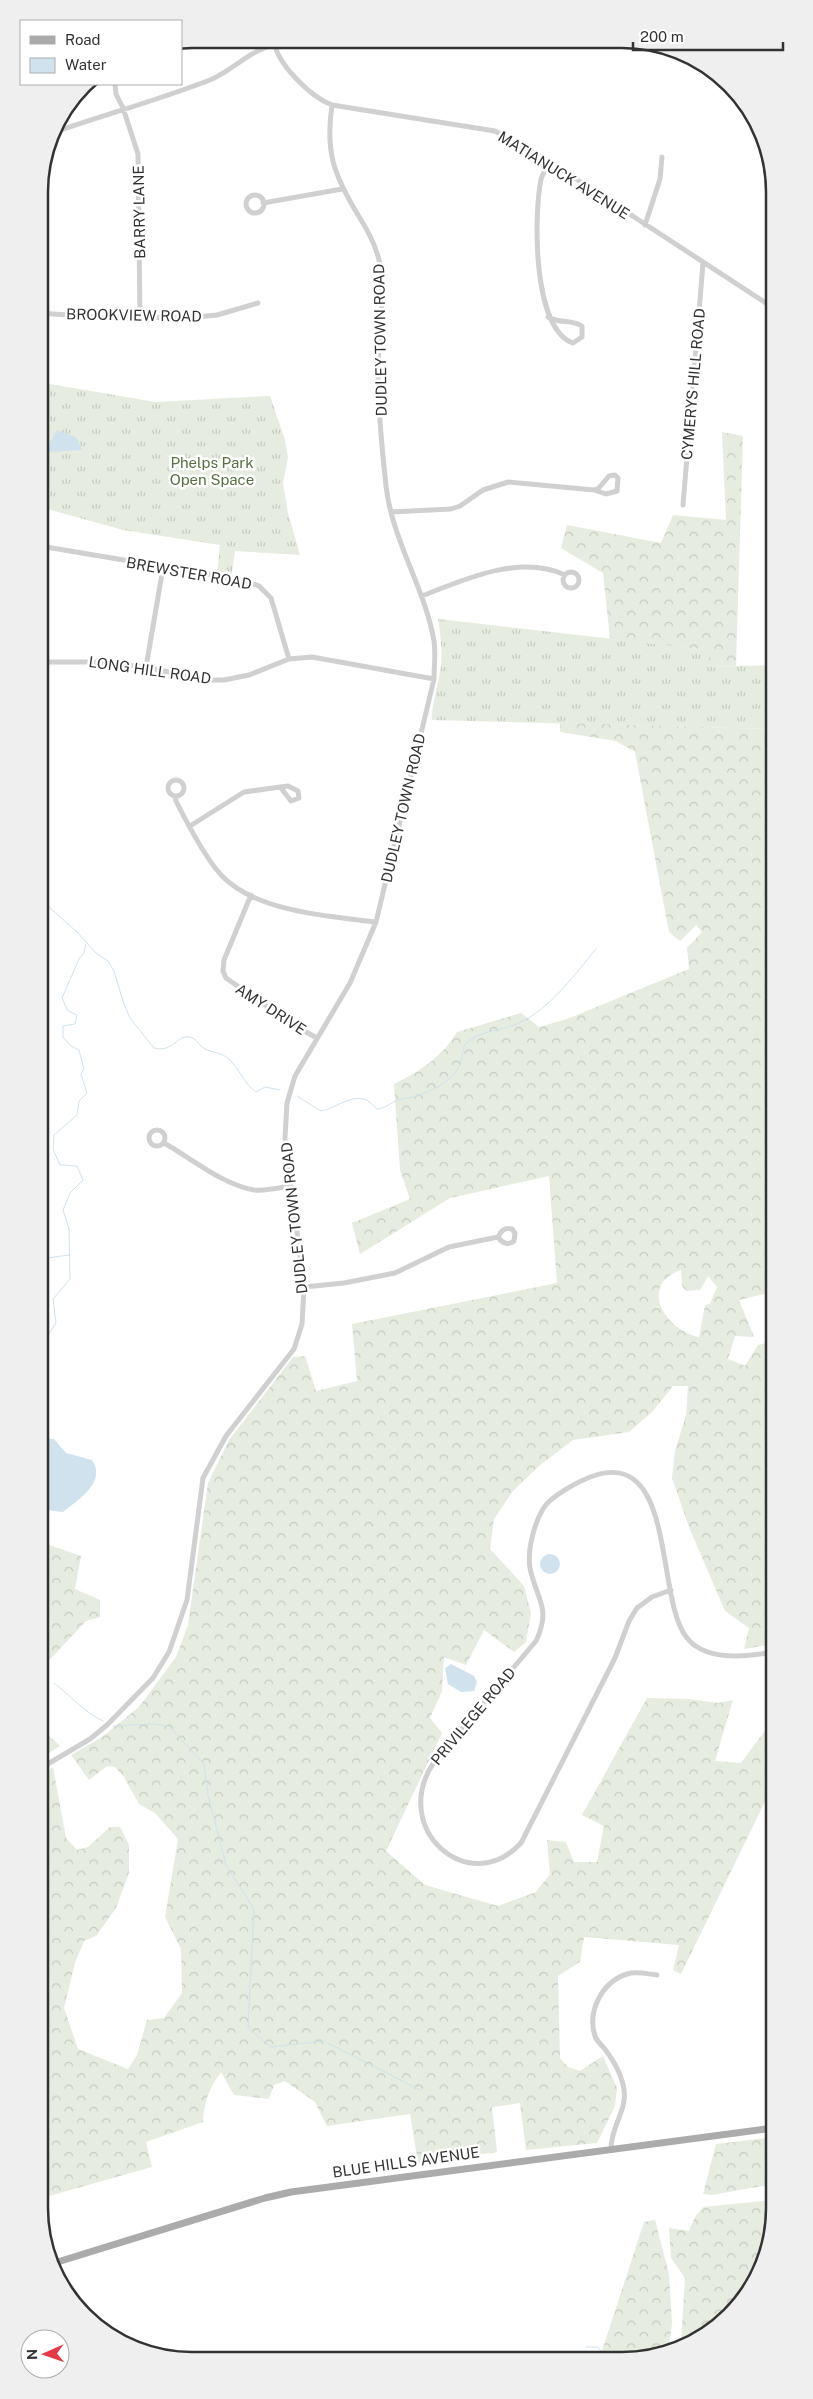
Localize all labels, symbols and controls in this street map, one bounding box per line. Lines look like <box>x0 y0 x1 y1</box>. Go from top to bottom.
legend <box>20 20 182 85</box>
scale bar <box>633 20 783 52</box>
text: 200 m <box>640 28 684 45</box>
text: Road <box>65 31 101 48</box>
text: Water <box>65 56 107 73</box>
street label: MATIANUCK AVENUE <box>495 128 633 222</box>
street label: BARRY LANE <box>130 165 148 259</box>
street label: DUDLEY TOWN ROAD <box>370 264 390 416</box>
street label: BROOKVIEW ROAD <box>66 305 202 325</box>
street label: CYMERYS HILL ROAD <box>678 307 708 461</box>
park label: Phelps Park Open Space <box>170 454 254 488</box>
street label: BREWSTER ROAD <box>125 554 253 592</box>
street label: LONG HILL ROAD <box>88 653 212 687</box>
street label: DUDLEY TOWN ROAD <box>378 732 428 884</box>
street label: AMY DRIVE <box>233 980 309 1038</box>
street label: DUDLEY TOWN ROAD <box>278 1141 310 1295</box>
street label: PRIVILEGE ROAD <box>427 1664 519 1768</box>
street label: BLUE HILLS AVENUE <box>331 2143 481 2181</box>
north arrow <box>20 2329 70 2379</box>
text: N <box>24 2349 40 2360</box>

